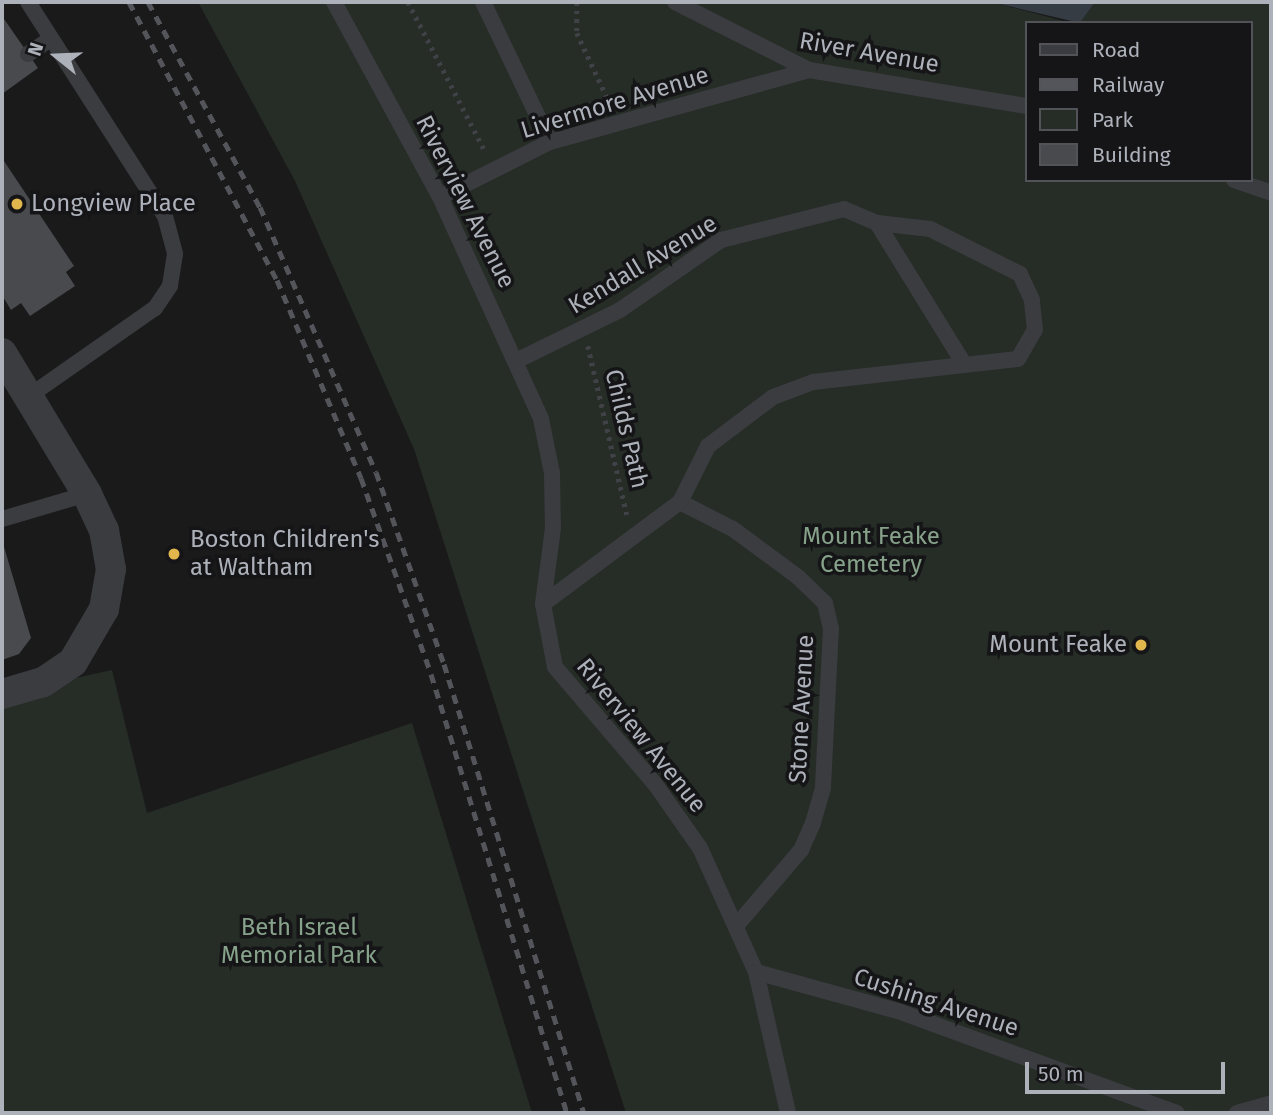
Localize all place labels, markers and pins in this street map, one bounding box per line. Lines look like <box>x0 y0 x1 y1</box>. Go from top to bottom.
place label: Longview Place <box>31 190 196 218</box>
marker: Longview Place <box>9 196 25 212</box>
place label: Boston Children's at Waltham <box>190 526 380 582</box>
marker: Boston Children's at Waltham <box>164 544 184 564</box>
place label: Mount Feake <box>989 631 1127 659</box>
marker: Mount Feake <box>1133 637 1149 653</box>

